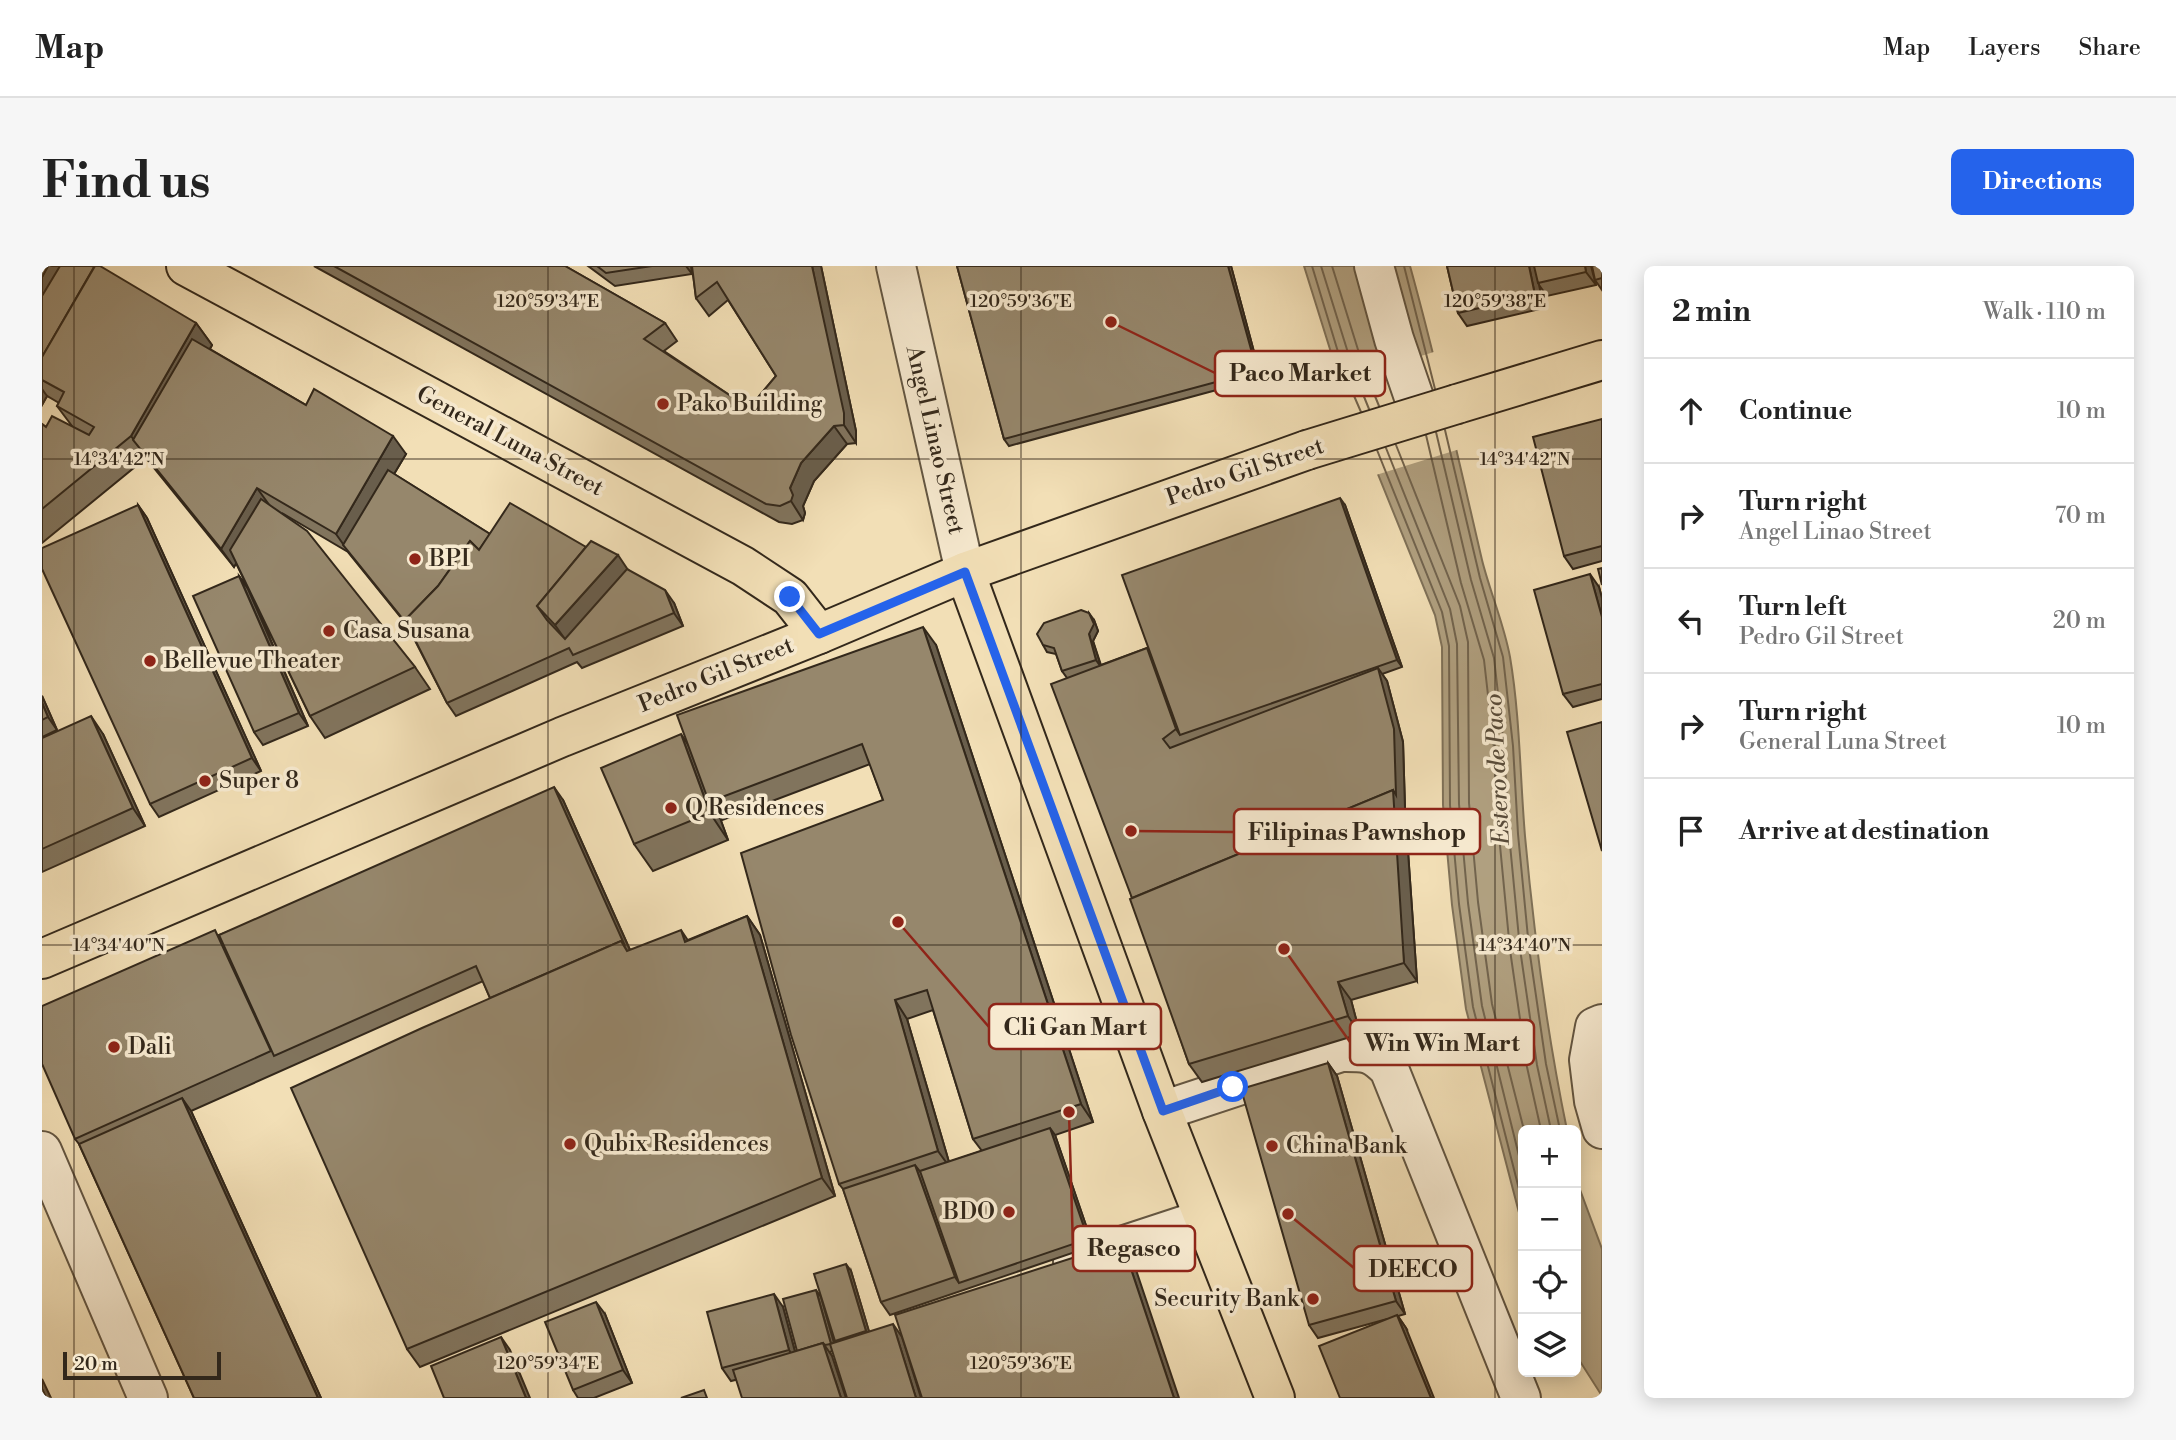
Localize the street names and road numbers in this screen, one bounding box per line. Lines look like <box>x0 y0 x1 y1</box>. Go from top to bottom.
street label: Angel Linao Street <box>899 342 970 537</box>
street label: General Luna Street <box>412 380 608 502</box>
street label: Pedro Gil Street <box>1163 432 1327 512</box>
street label: Pedro Gil Street <box>634 631 798 719</box>

